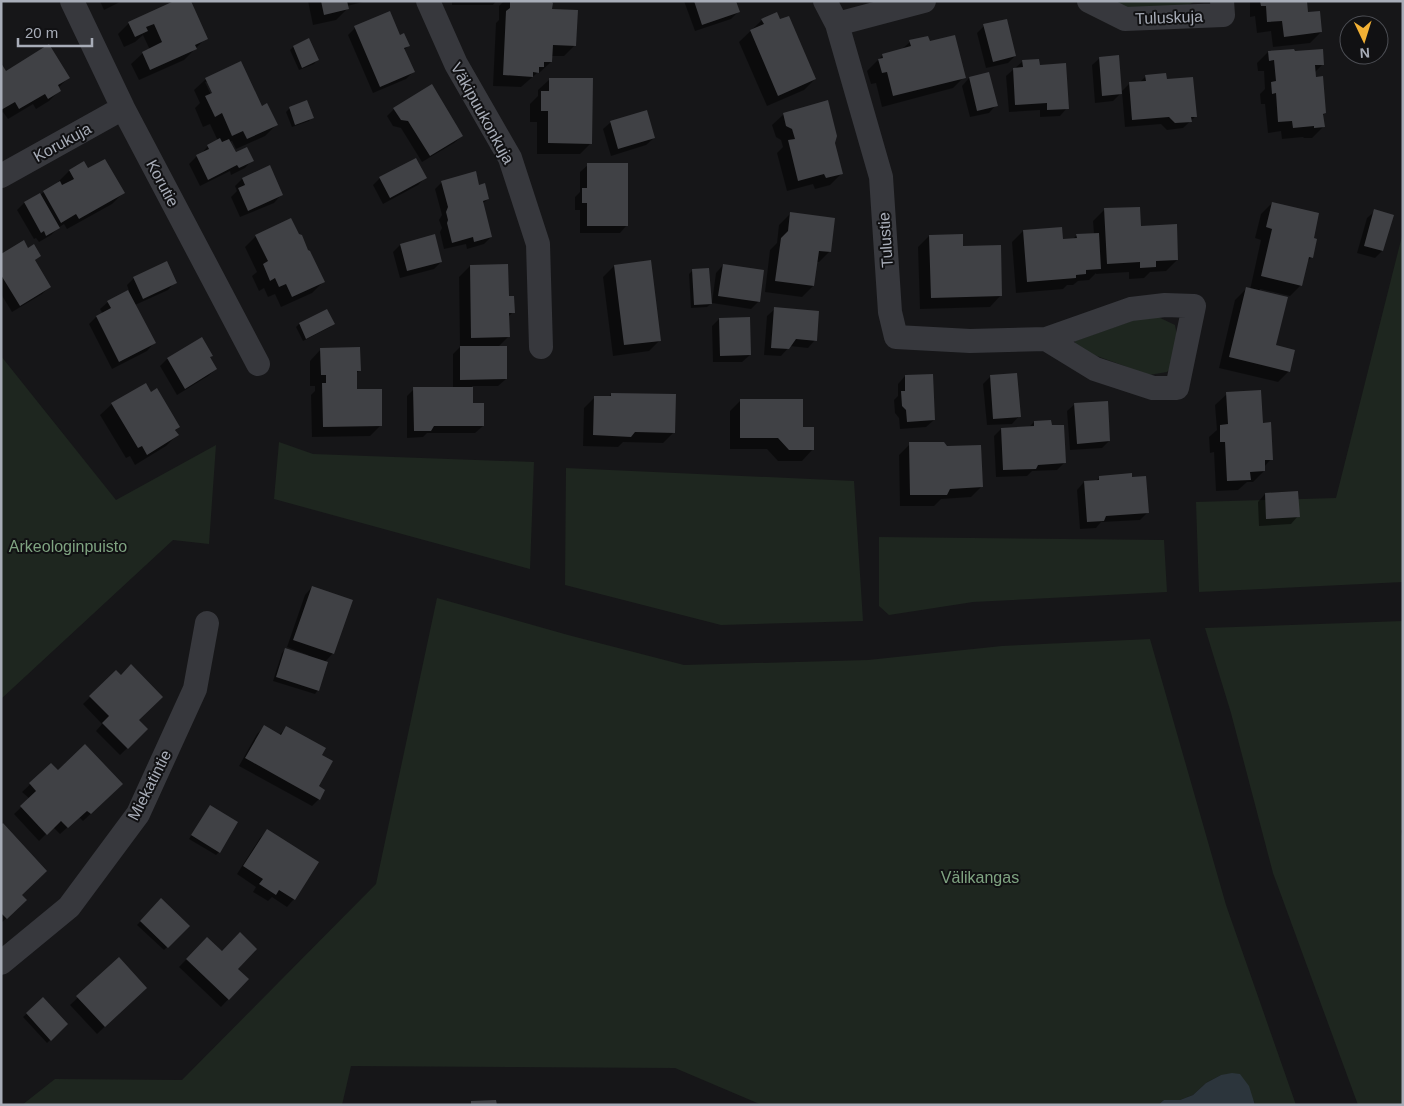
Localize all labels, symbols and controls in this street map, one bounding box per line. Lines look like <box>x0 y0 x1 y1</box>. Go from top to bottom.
street label: Tuluskuja <box>1135 8 1203 27</box>
scale bar <box>18 15 91 47</box>
north arrow <box>1339 15 1389 65</box>
text: 20 m <box>25 24 58 41</box>
text: N <box>1359 45 1371 61</box>
street label: Väkipuukonkuja <box>448 60 517 167</box>
street label: Korukuja <box>31 120 94 165</box>
street label: Korutie <box>143 157 182 210</box>
street label: Tulustie <box>875 212 896 268</box>
park label: Arkeologinpuisto <box>9 538 127 555</box>
street label: Miekatintie <box>125 747 174 823</box>
park label: Välikangas <box>941 869 1019 886</box>

